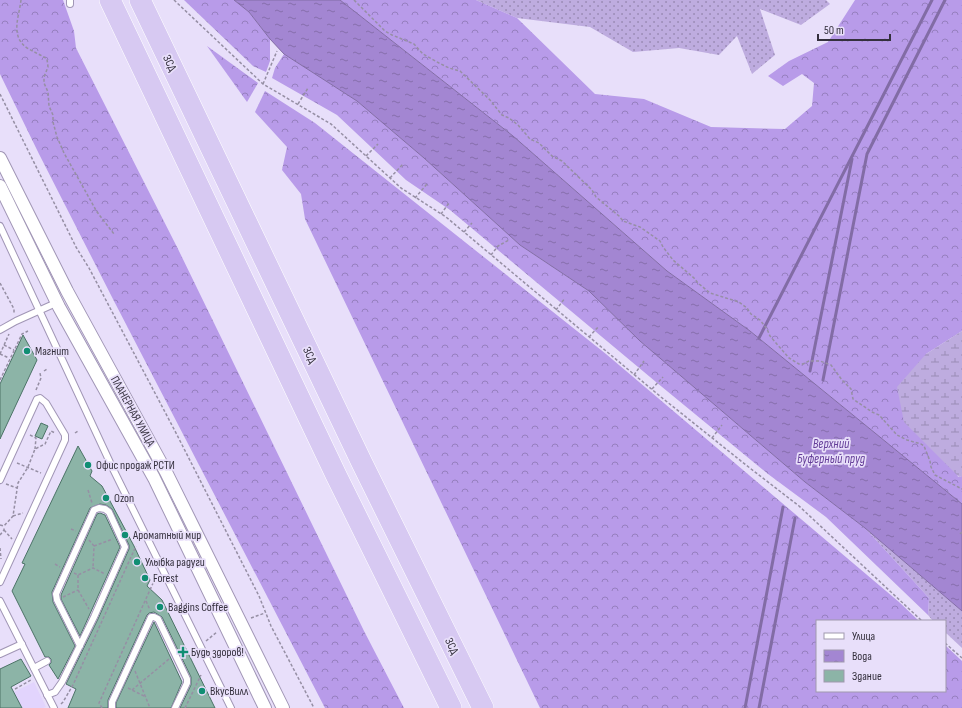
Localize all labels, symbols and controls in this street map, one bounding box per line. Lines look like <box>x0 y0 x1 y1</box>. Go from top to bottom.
scale bar <box>818 16 890 42</box>
text: 50 m <box>824 23 844 38</box>
street label: ЗСД <box>159 52 180 74</box>
place label: Магнит <box>35 344 69 359</box>
street label: ЗСД <box>299 344 320 366</box>
marker: Магнит <box>22 346 32 356</box>
street label: ПЛАНЕРНАЯ УЛИЦА <box>107 373 158 450</box>
water label: Верхний Буферный пруд <box>797 436 866 467</box>
place label: Офис продаж РСТИ <box>96 458 175 473</box>
marker: Офис продаж РСТИ <box>83 460 93 470</box>
place label: Ozon <box>114 491 134 506</box>
marker: Ozon <box>101 493 111 503</box>
place label: Ароматный мир <box>132 528 201 543</box>
marker: Ароматный мир <box>120 530 130 540</box>
place label: Улыбка радуги <box>145 555 205 570</box>
marker: Улыбка радуги <box>132 557 142 567</box>
place label: Forest <box>153 571 179 586</box>
marker: Forest <box>140 573 150 583</box>
place label: Baggins Coffee <box>168 600 228 615</box>
marker: Baggins Coffee <box>155 602 165 612</box>
legend <box>816 620 946 692</box>
text: Улица <box>852 629 876 644</box>
street label: ЗСД <box>441 635 462 657</box>
place label: Будь здоров! <box>191 645 244 660</box>
marker: Будь здоров! <box>178 647 188 657</box>
text: Вода <box>852 649 872 664</box>
text: Здание <box>852 669 882 684</box>
place label: ВкусВилл <box>210 684 249 699</box>
marker: ВкусВилл <box>197 686 207 696</box>

